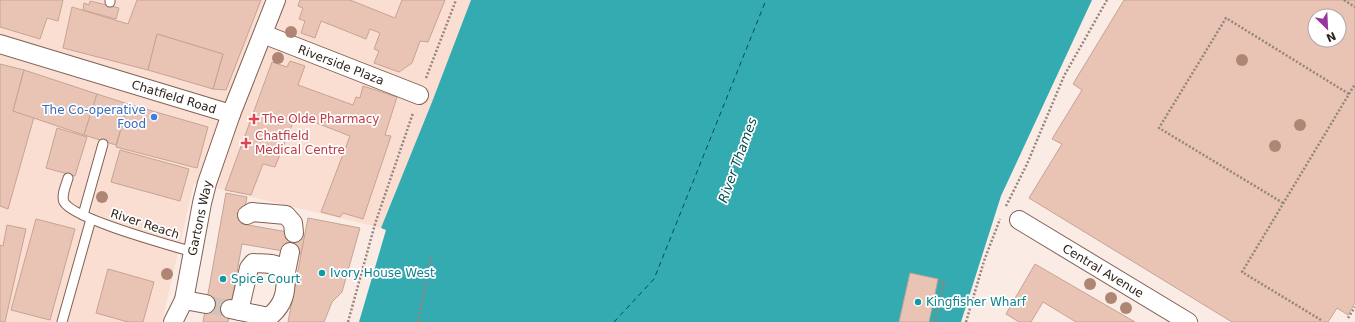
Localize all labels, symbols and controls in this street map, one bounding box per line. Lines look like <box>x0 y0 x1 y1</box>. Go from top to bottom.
north arrow <box>1307 8 1347 48</box>
text: N <box>1324 29 1338 44</box>
street label: Riverside Plaza <box>296 42 386 88</box>
street label: Chatfield Road <box>130 77 218 117</box>
place label: The Co-operative Food <box>41 103 146 131</box>
marker: The Co-operative Food <box>149 112 159 122</box>
place label: The Olde Pharmacy <box>261 112 379 126</box>
marker: The Olde Pharmacy <box>249 114 259 124</box>
water label: River Thames <box>715 115 760 205</box>
place label: Chatfield Medical Centre <box>255 129 345 157</box>
marker: Chatfield Medical Centre <box>240 137 252 149</box>
street label: Gartons Way <box>185 179 215 257</box>
street label: River Reach <box>109 206 181 242</box>
street label: Central Avenue <box>1060 241 1146 301</box>
place label: Ivory House West <box>330 266 435 280</box>
marker: Ivory House West <box>317 268 327 278</box>
place label: Spice Court <box>231 272 301 286</box>
marker: Spice Court <box>218 274 228 284</box>
place label: Kingfisher Wharf <box>926 295 1027 309</box>
marker: Kingfisher Wharf <box>913 297 923 307</box>

